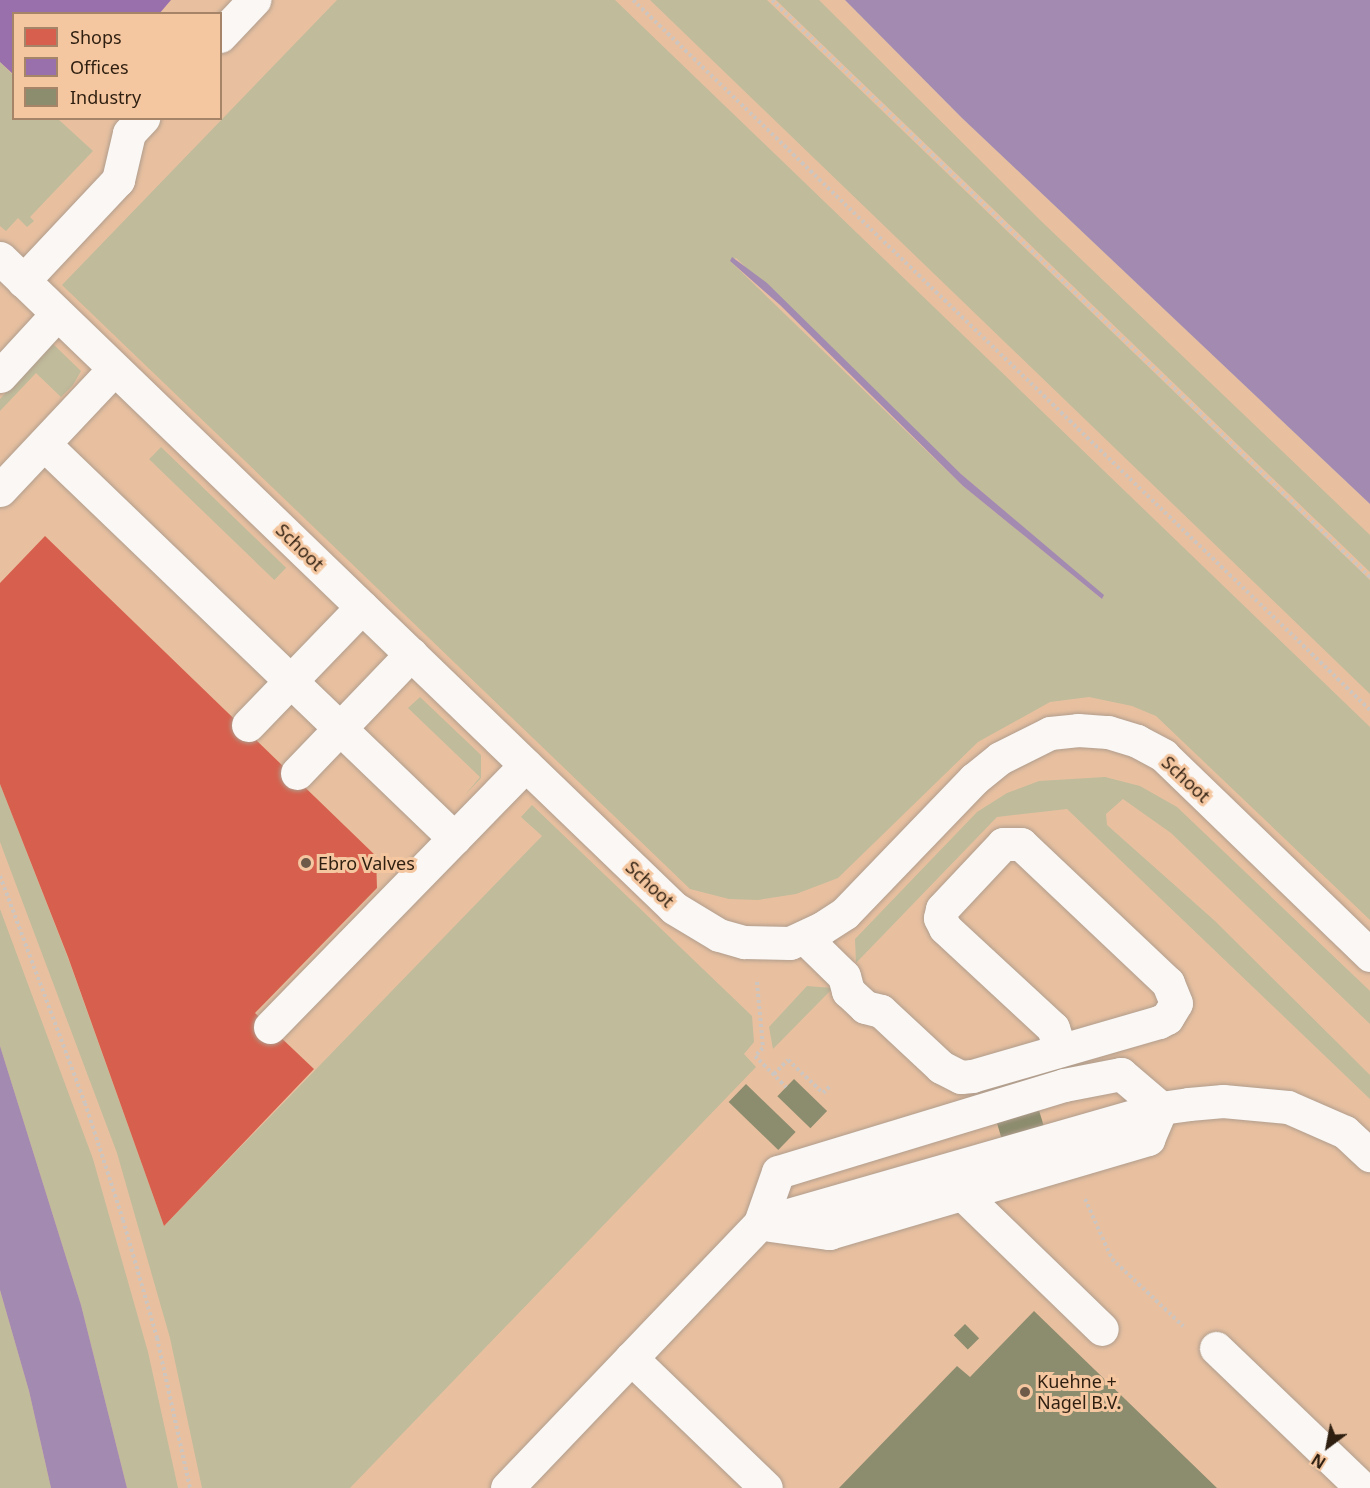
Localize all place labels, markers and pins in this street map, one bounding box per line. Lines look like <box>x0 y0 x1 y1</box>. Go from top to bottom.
place label: Ebro Valves <box>318 852 415 874</box>
marker: Ebro Valves <box>299 856 313 870</box>
place label: Kuehne + Nagel B.V. <box>1037 1371 1121 1414</box>
marker: Kuehne + Nagel B.V. <box>1018 1385 1032 1399</box>

